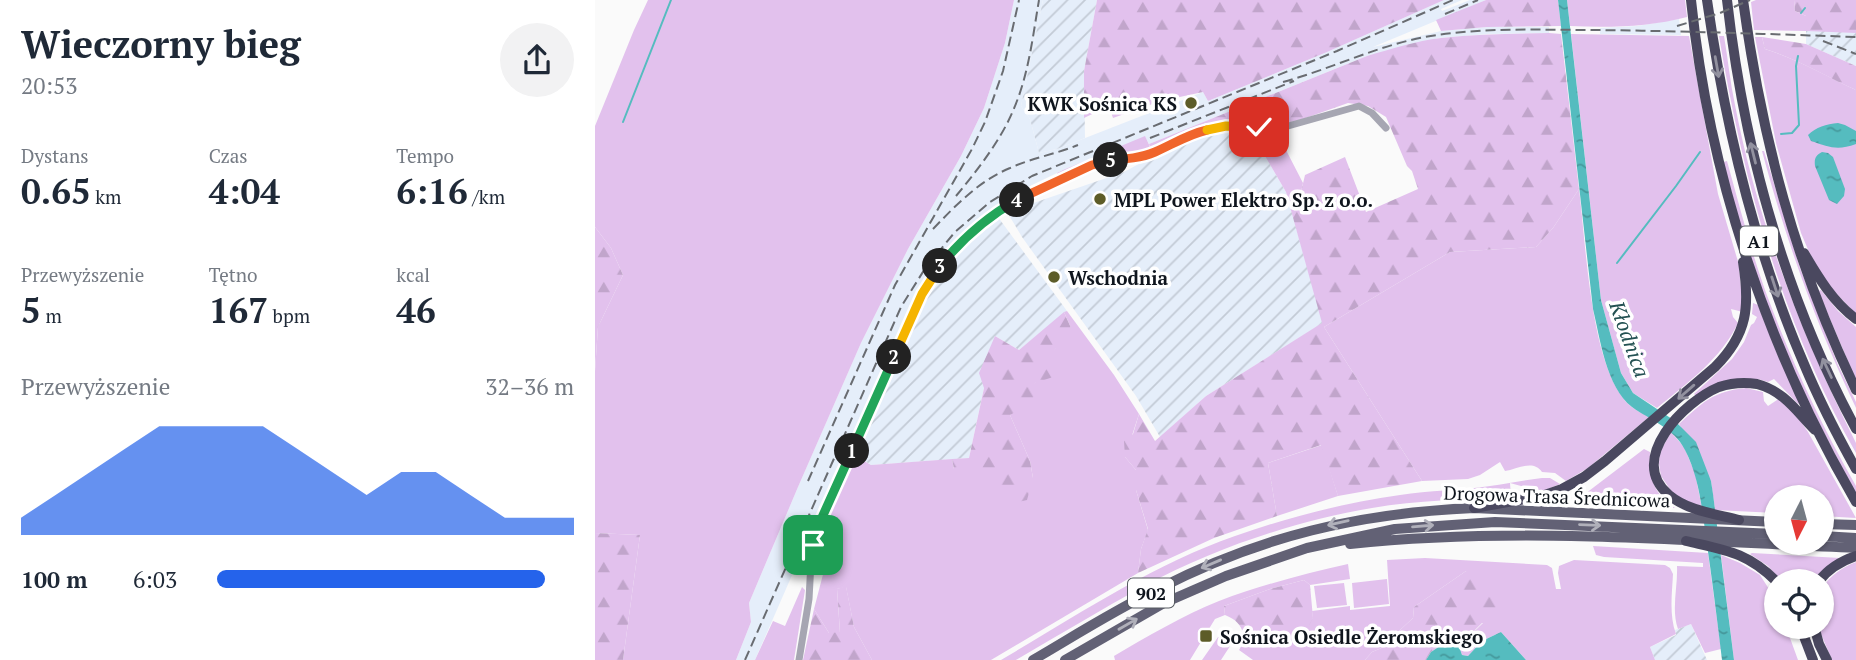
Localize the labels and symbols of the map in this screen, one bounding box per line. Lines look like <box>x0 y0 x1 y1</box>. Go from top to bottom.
one-way arrow <box>1711 56 1724 78</box>
place label: KWK Sośnica KS <box>1028 91 1177 116</box>
marker: KWK Sośnica KS <box>1183 95 1199 111</box>
pin <box>1229 97 1289 157</box>
pin: 5 <box>1093 142 1129 178</box>
one-way arrow <box>1746 142 1759 165</box>
pin: 4 <box>999 182 1035 218</box>
place label: MPL Power Elektro Sp. z o.o. <box>1114 187 1373 212</box>
marker: MPL Power Elektro Sp. z o.o. <box>1092 191 1108 207</box>
road number: A1 <box>1740 227 1778 256</box>
pin: 3 <box>923 248 957 284</box>
place label: Wschodnia <box>1068 265 1168 290</box>
marker: Wschodnia <box>1046 269 1062 285</box>
one-way arrow <box>1769 276 1782 298</box>
water label: Kłodnica <box>1603 296 1657 381</box>
pin: 2 <box>877 340 911 374</box>
one-way arrow <box>1819 358 1833 379</box>
one-way arrow <box>1677 384 1695 400</box>
pin: 1 <box>835 434 869 468</box>
street label: Drogowa Trasa Średnicowa <box>1443 480 1671 512</box>
north arrow <box>1764 485 1834 555</box>
pin <box>783 515 843 575</box>
one-way arrow <box>1327 517 1350 531</box>
one-way arrow <box>1411 519 1433 532</box>
one-way arrow <box>1578 519 1601 532</box>
one-way arrow <box>1201 559 1223 572</box>
road number: 902 <box>1128 578 1174 608</box>
one-way arrow <box>1118 617 1138 631</box>
place label: Sośnica Osiedle Żeromskiego <box>1220 624 1483 649</box>
marker: Sośnica Osiedle Żeromskiego <box>1198 628 1214 644</box>

